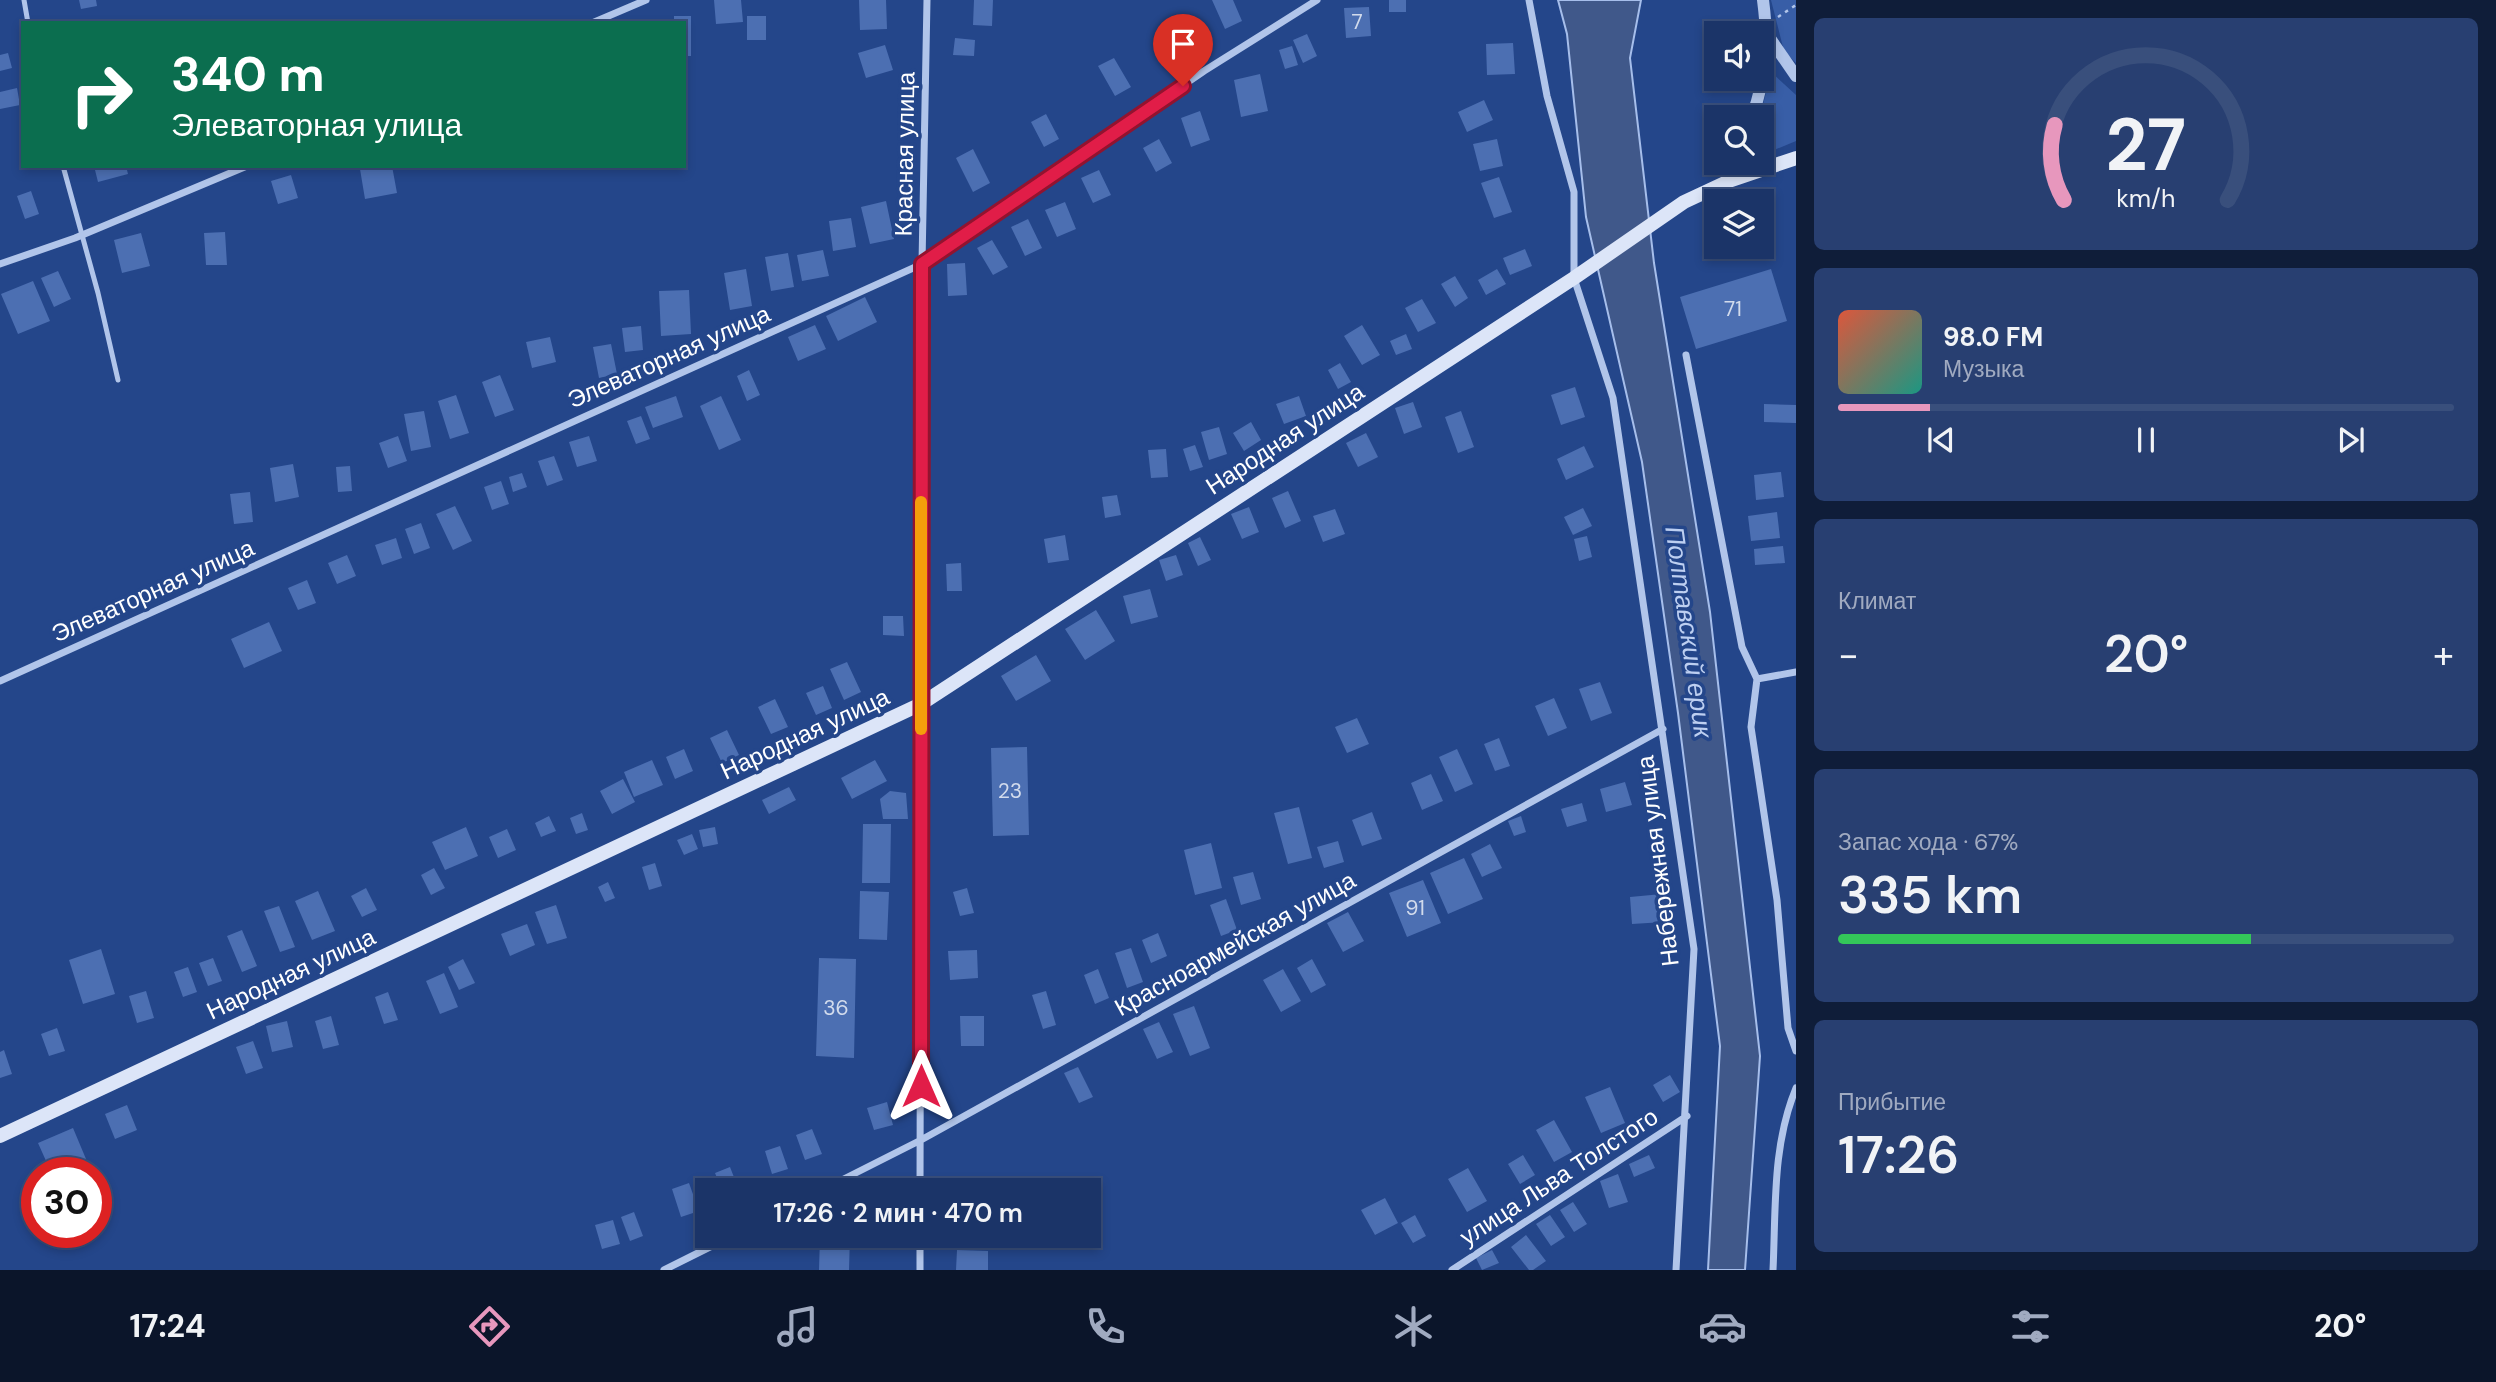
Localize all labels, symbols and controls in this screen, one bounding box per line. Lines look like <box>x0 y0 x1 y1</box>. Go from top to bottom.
house number: 7 <box>1351 8 1363 36</box>
pin <box>1153 14 1213 86</box>
map controls <box>1704 21 1774 259</box>
button: sound <box>1704 21 1774 91</box>
icon: arrive <box>1164 25 1202 63</box>
text: 340 m <box>171 42 325 106</box>
icon: right <box>56 49 147 140</box>
street label: Красная улица <box>888 71 921 237</box>
text: 27 <box>2106 99 2186 194</box>
text: Элеваторная улица <box>171 104 462 146</box>
button: search <box>1704 105 1774 175</box>
text: km/h <box>2116 182 2176 215</box>
button: layers <box>1704 189 1774 259</box>
house number: 71 <box>1724 295 1742 323</box>
street label: Элеваторная улица <box>563 298 775 415</box>
text: 98.0 FM <box>1943 320 2043 354</box>
text: Музыка <box>1943 354 2024 384</box>
street label: Народная улица <box>1200 375 1370 501</box>
icon: previous <box>1922 421 1960 459</box>
icon: pause <box>2127 421 2165 459</box>
icon: next <box>2332 421 2370 459</box>
water label: Полтавский ерик <box>1657 524 1721 742</box>
street label: Элеваторная улица <box>47 532 259 649</box>
text: Климат <box>1838 586 1916 616</box>
text: 20° <box>2104 620 2188 688</box>
text: − <box>1838 630 1859 680</box>
text: + <box>2433 630 2454 680</box>
street label: Народная улица <box>715 681 895 786</box>
street label: Набережная улица <box>1629 753 1686 968</box>
house number: 23 <box>998 777 1022 805</box>
text: Запас хода · 67% <box>1838 827 2018 857</box>
text: 335 km <box>1838 861 2022 929</box>
street label: Красноармейская улица <box>1109 864 1361 1023</box>
house number: 91 <box>1405 894 1425 922</box>
street label: Народная улица <box>201 921 381 1026</box>
house number: 36 <box>823 994 849 1022</box>
position arrow <box>884 1049 958 1123</box>
text: Прибытие <box>1838 1087 1946 1117</box>
street label: улица Льва Толстого <box>1454 1101 1664 1252</box>
text: 17:26 <box>1838 1121 1959 1189</box>
speed limit sign: 30 <box>21 1157 112 1248</box>
text: 17:26 · 2 мин · 470 m <box>773 1196 1023 1230</box>
icon: directions <box>465 1302 514 1351</box>
icon: music <box>773 1302 822 1351</box>
icon: phone <box>1081 1302 1130 1351</box>
icon: climate <box>1389 1302 1438 1351</box>
icon: car <box>1698 1302 1747 1351</box>
icon: filters <box>2006 1302 2055 1351</box>
text: 17:24 <box>130 1305 206 1347</box>
text: 20° <box>2314 1305 2366 1347</box>

